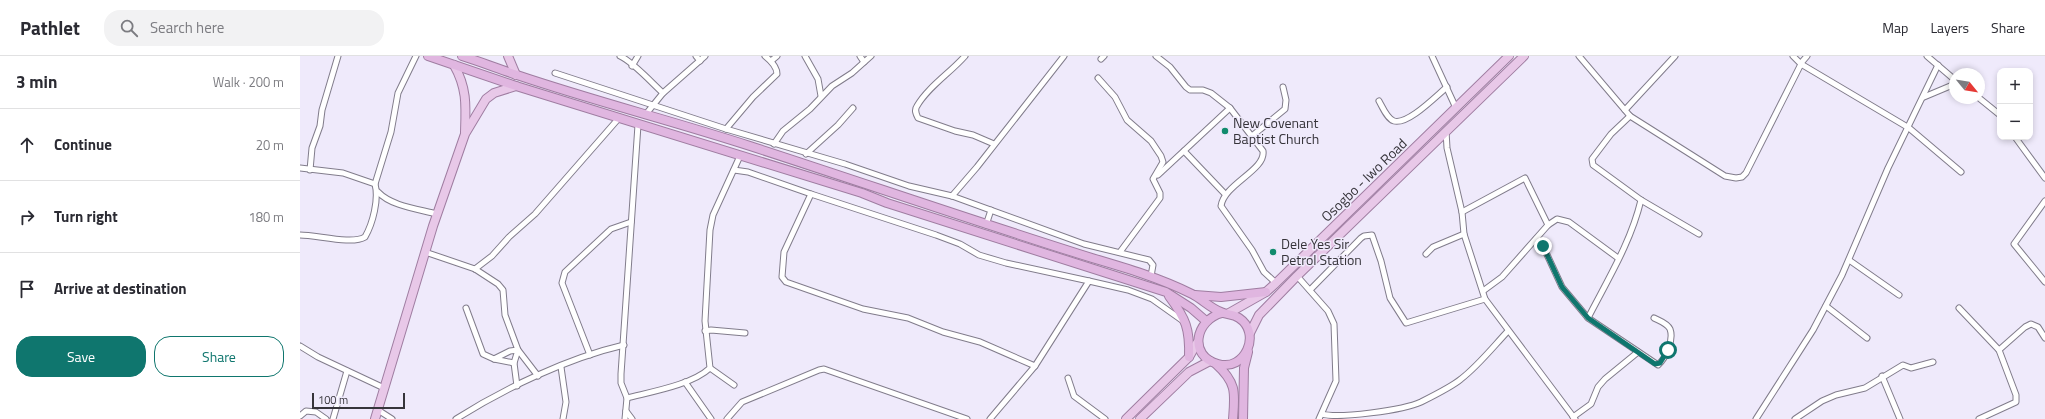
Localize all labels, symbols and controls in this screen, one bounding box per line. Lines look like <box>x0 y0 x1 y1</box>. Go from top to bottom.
search box <box>104 10 384 46</box>
text: Pathlet <box>20 13 80 42</box>
text: Search here <box>150 16 224 39</box>
icon: search <box>118 17 140 39</box>
text: Map <box>1882 17 1908 38</box>
text: Layers <box>1930 17 1969 38</box>
text: Share <box>1991 17 2025 38</box>
north arrow <box>1949 68 1985 104</box>
map controls <box>1997 68 2033 140</box>
button: + <box>1997 68 2033 104</box>
text: 3 min <box>16 69 57 95</box>
text: Walk · 200 m <box>213 72 284 92</box>
button: − <box>1997 104 2033 140</box>
place label: New Covenant Baptist Church <box>1233 112 1319 149</box>
marker: New Covenant Baptist Church <box>1220 126 1230 136</box>
text: Continue <box>54 133 112 156</box>
street label: Osogbo - Iwo Road <box>1316 133 1411 226</box>
icon: ahead <box>16 134 38 156</box>
text: 20 m <box>256 135 284 155</box>
text: Turn right <box>54 205 118 228</box>
icon: right <box>16 206 38 228</box>
text: 180 m <box>248 207 284 227</box>
place label: Dele Yes Sir Petrol Station <box>1281 233 1362 270</box>
route end <box>1534 237 1552 255</box>
marker: Dele Yes Sir Petrol Station <box>1268 247 1278 257</box>
text: Arrive at destination <box>54 277 187 300</box>
icon: arrive <box>16 278 38 300</box>
button: Save <box>16 336 146 377</box>
button: Share <box>154 336 284 377</box>
route start <box>1659 341 1677 359</box>
scale bar <box>312 391 405 410</box>
text: 100 m <box>318 392 348 408</box>

